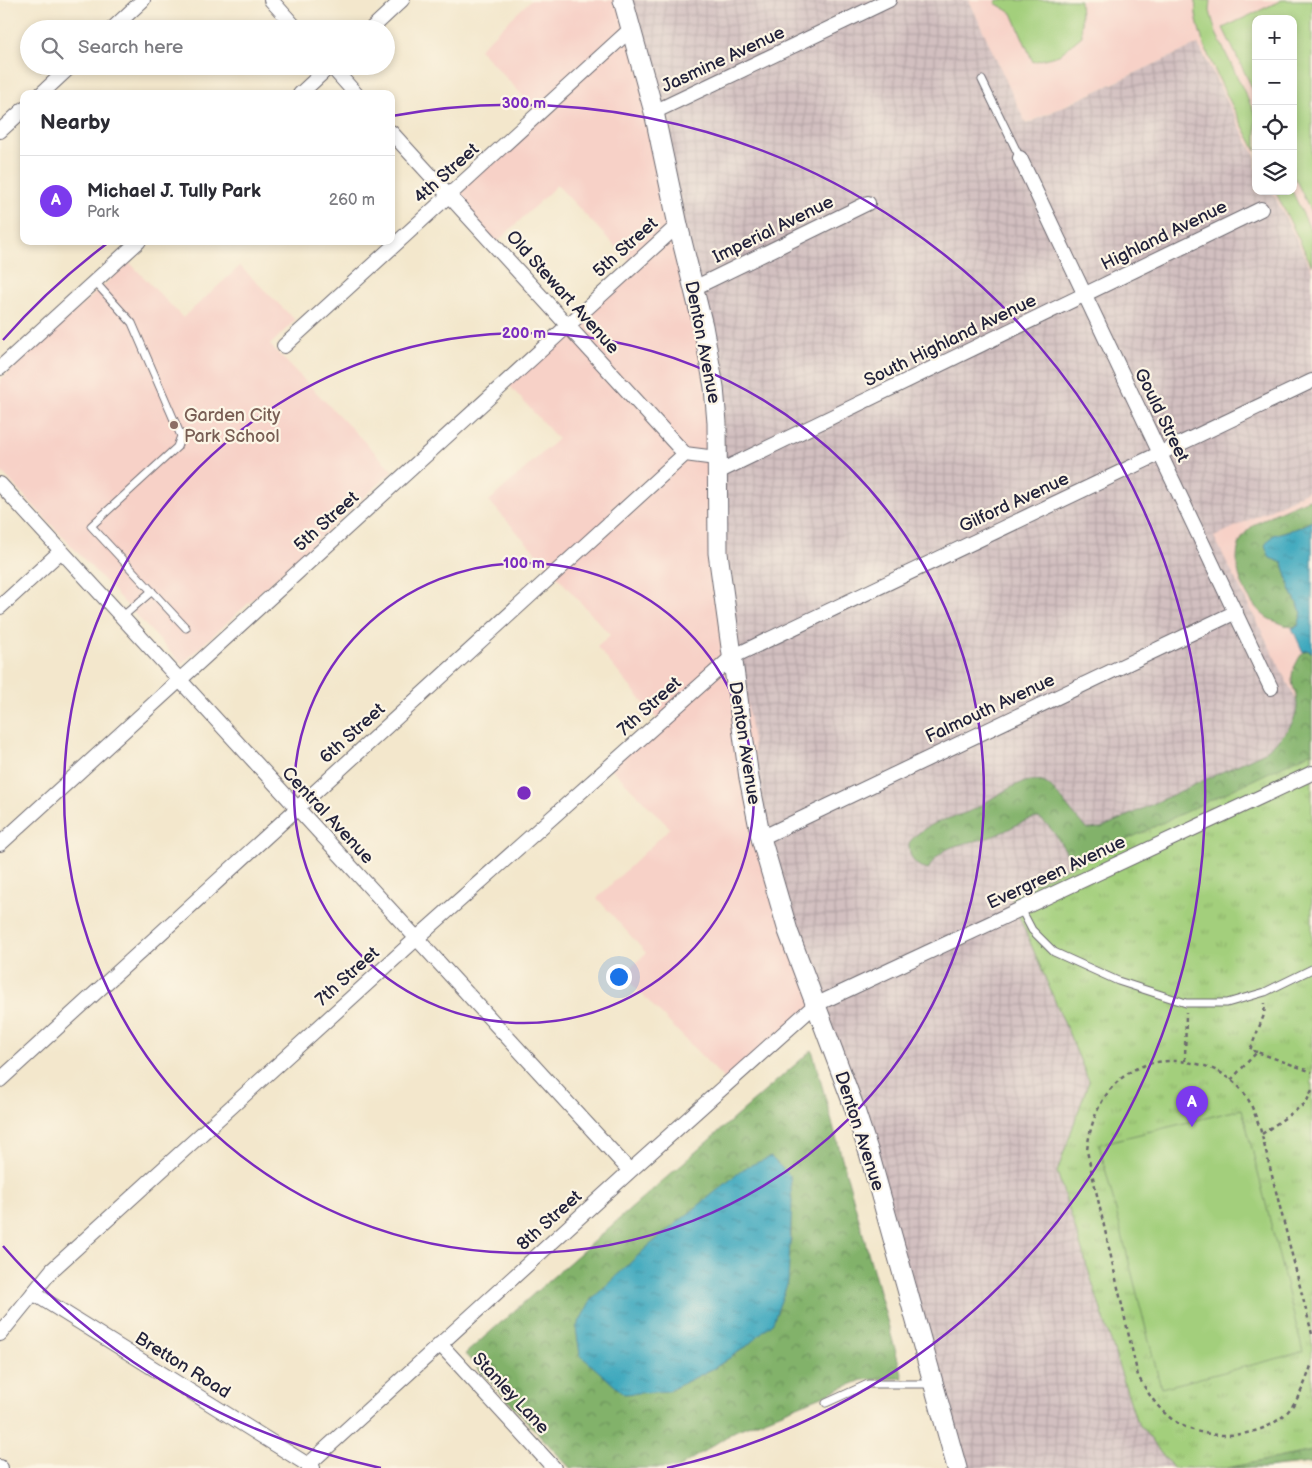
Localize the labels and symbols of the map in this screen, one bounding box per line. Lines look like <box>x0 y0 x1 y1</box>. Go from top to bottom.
street label: Jasmine Avenue <box>658 22 788 97</box>
text: 300 m <box>502 94 546 113</box>
street label: 4th Street <box>409 138 484 208</box>
street label: Imperial Avenue <box>709 191 837 268</box>
street label: Highland Avenue <box>1098 196 1231 275</box>
street label: 5th Street <box>589 213 662 282</box>
street label: Old Stewart Avenue <box>502 226 624 359</box>
street label: Denton Avenue <box>680 279 725 405</box>
street label: South Highland Avenue <box>861 289 1040 391</box>
text: 200 m <box>502 324 546 343</box>
street label: Gould Street <box>1130 365 1193 466</box>
place label: Garden City Park School <box>184 405 281 447</box>
marker: Garden City Park School <box>168 419 180 431</box>
street label: Gilford Avenue <box>956 468 1073 537</box>
street label: 5th Street <box>290 487 363 556</box>
text: 100 m <box>503 554 545 573</box>
street label: Falmouth Avenue <box>922 669 1058 748</box>
street label: 7th Street <box>613 672 686 740</box>
street label: Denton Avenue <box>724 680 765 806</box>
street label: 6th Street <box>315 698 390 768</box>
street label: Central Avenue <box>277 763 378 868</box>
centre of rings <box>515 784 533 802</box>
street label: Evergreen Avenue <box>984 831 1129 914</box>
street label: 7th Street <box>311 942 384 1010</box>
your location <box>606 964 632 990</box>
street label: Denton Avenue <box>830 1069 889 1194</box>
pin: A <box>1176 1086 1208 1127</box>
street label: 8th Street <box>513 1186 586 1255</box>
street label: Bretton Road <box>131 1328 234 1403</box>
street label: Stanley Lane <box>468 1348 554 1438</box>

